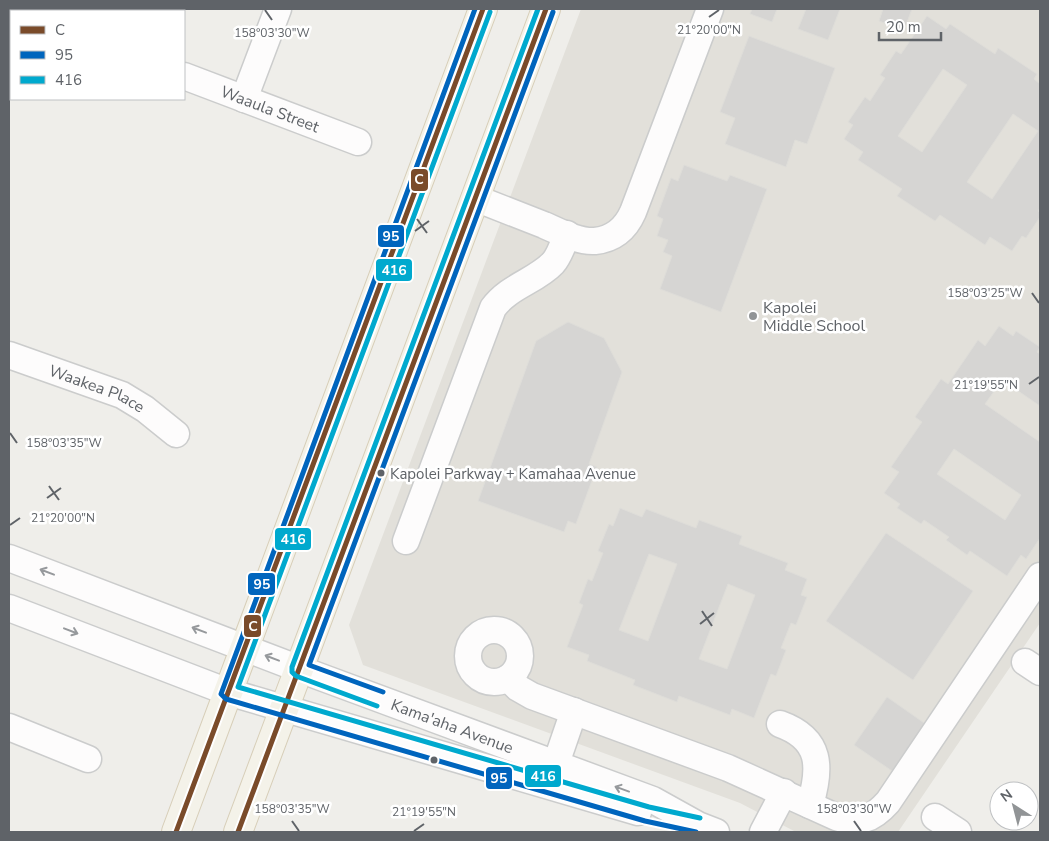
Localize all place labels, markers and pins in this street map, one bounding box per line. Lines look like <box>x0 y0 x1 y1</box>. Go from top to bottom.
place label: Kapolei Middle School <box>763 297 865 337</box>
marker: Kapolei Middle School <box>747 310 759 322</box>
place label: Kapolei Parkway + Kamahaa Avenue <box>390 464 636 484</box>
marker: Kapolei Parkway + Kamahaa Avenue <box>376 468 386 478</box>
unlabelled marker <box>429 755 439 765</box>

